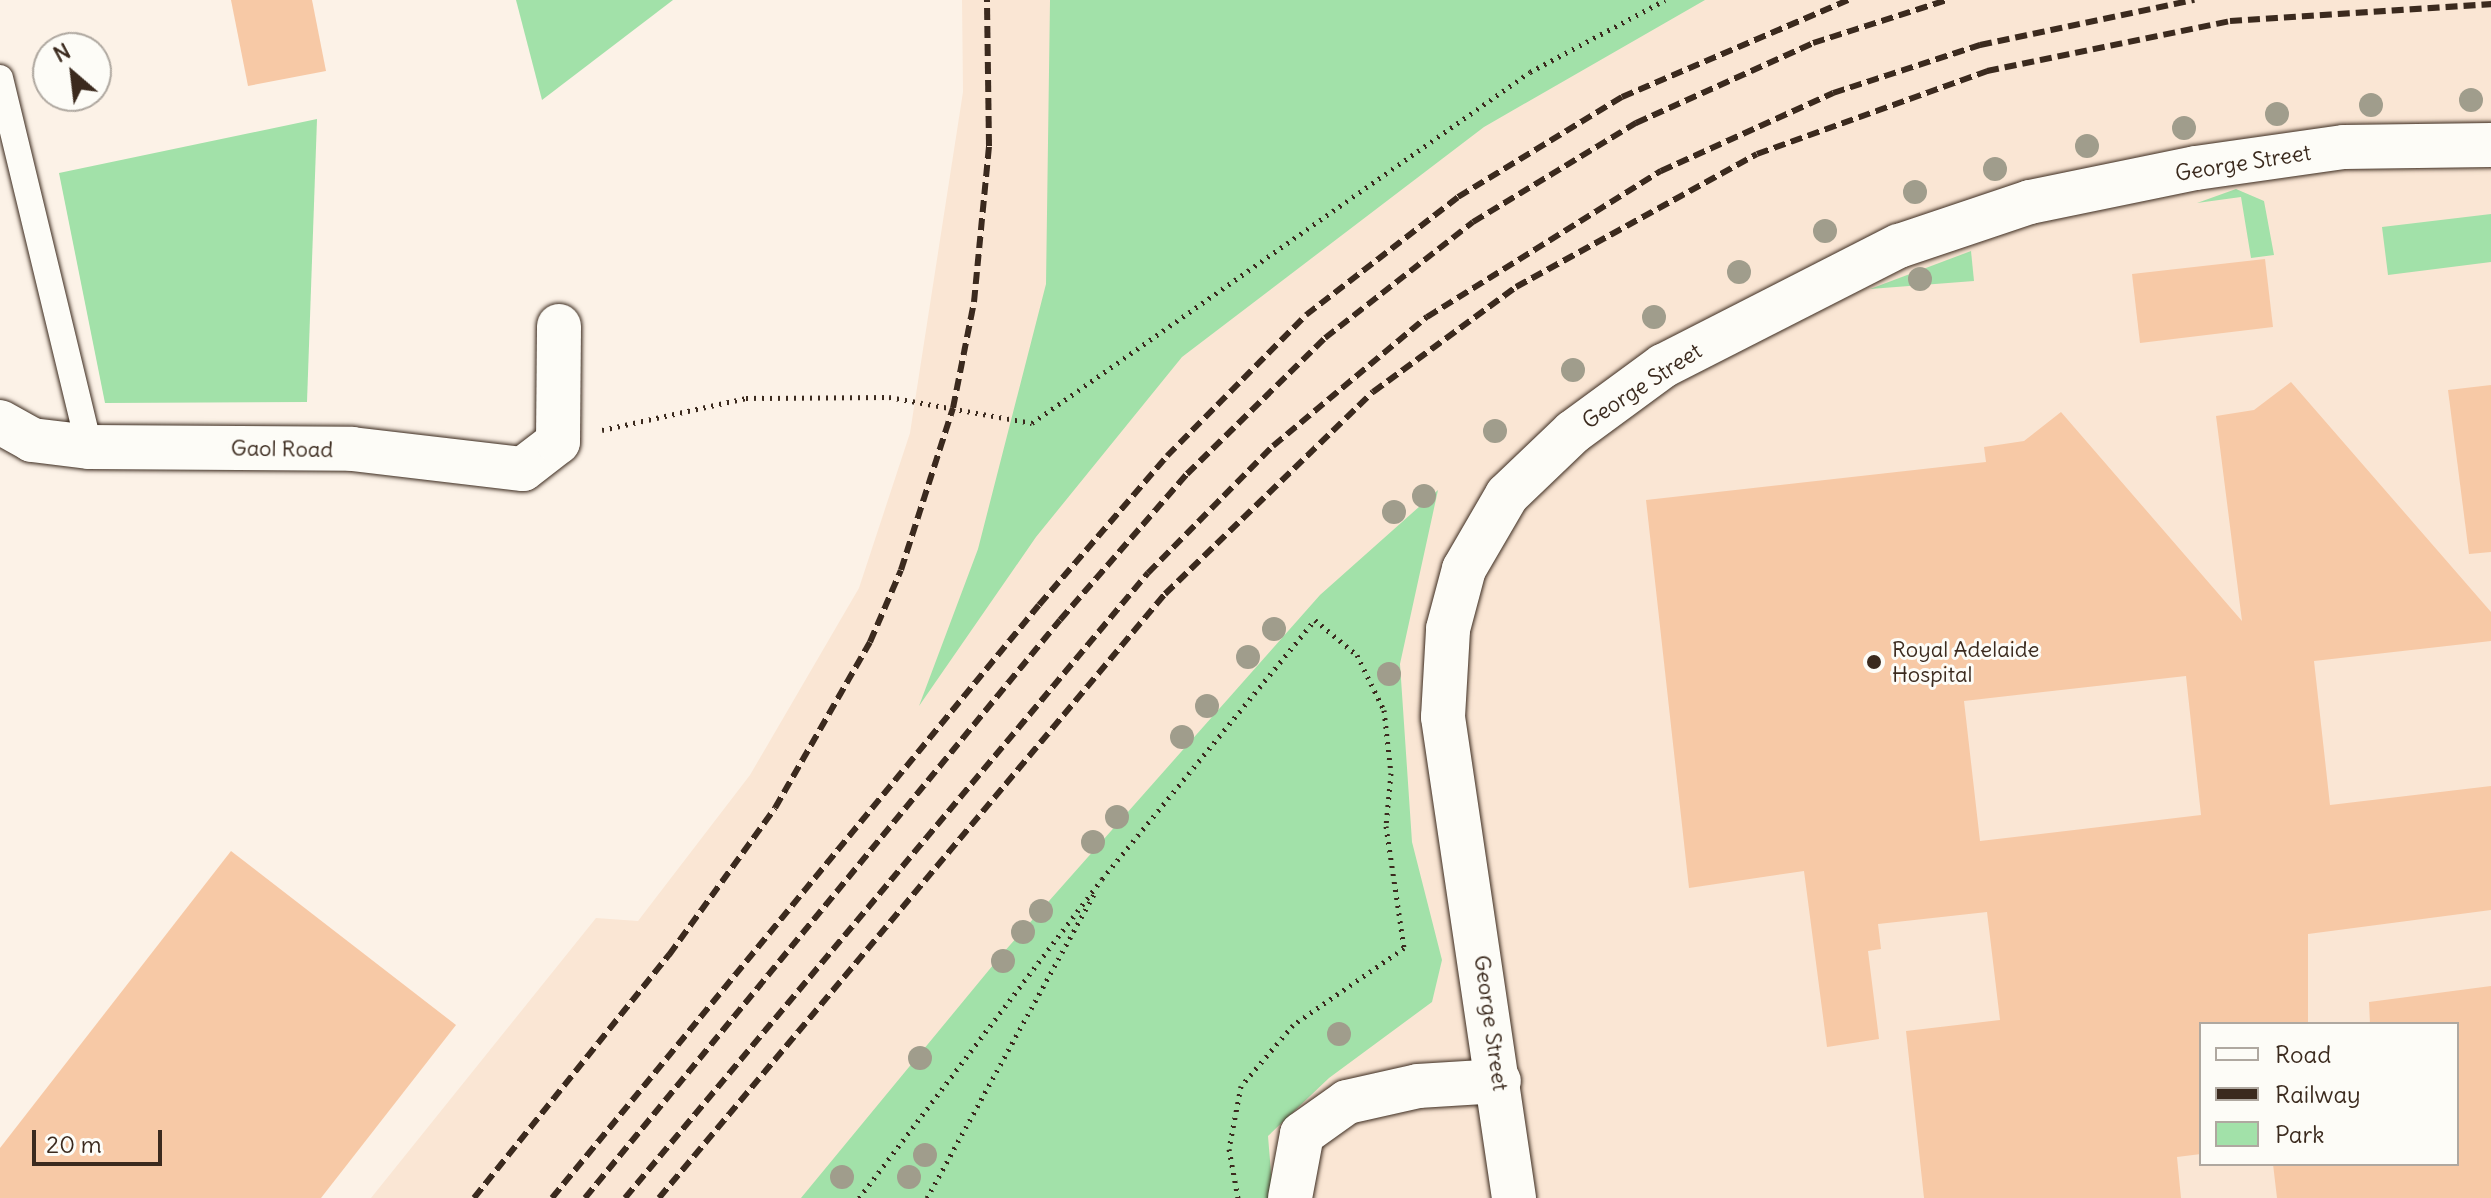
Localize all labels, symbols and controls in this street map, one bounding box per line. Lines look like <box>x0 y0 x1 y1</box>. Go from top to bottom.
north arrow <box>32 32 112 112</box>
text: N <box>48 37 75 69</box>
street label: George Street <box>2173 139 2313 187</box>
street label: George Street <box>1577 338 1707 434</box>
street label: Gaol Road <box>231 435 333 463</box>
place label: Royal Adelaide Hospital <box>1892 636 2039 688</box>
marker: Royal Adelaide Hospital <box>1863 651 1885 673</box>
street label: George Street <box>1468 953 1514 1093</box>
legend <box>2199 1022 2459 1166</box>
text: Road <box>2275 1039 2331 1069</box>
text: Railway <box>2275 1079 2361 1109</box>
scale bar <box>36 1114 166 1164</box>
text: Park <box>2275 1119 2325 1149</box>
text: 20 m <box>46 1129 102 1159</box>

